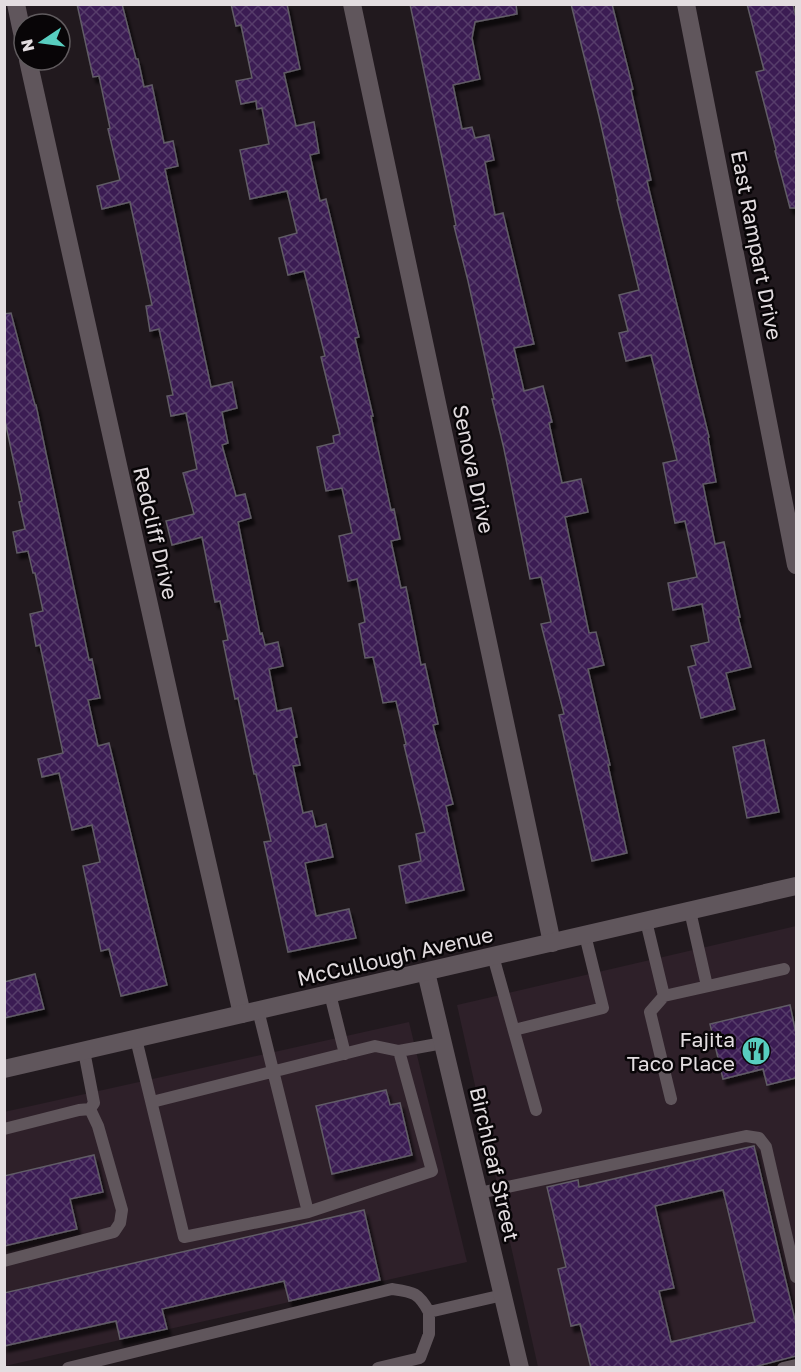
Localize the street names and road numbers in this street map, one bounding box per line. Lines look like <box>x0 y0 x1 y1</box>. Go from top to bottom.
street label: East Rampart Drive <box>726 148 788 342</box>
street label: Senova Drive <box>448 402 500 536</box>
street label: Redcliff Drive <box>128 464 184 602</box>
street label: McCullough Avenue <box>295 921 495 991</box>
street label: Birchleaf Street <box>465 1084 525 1244</box>

